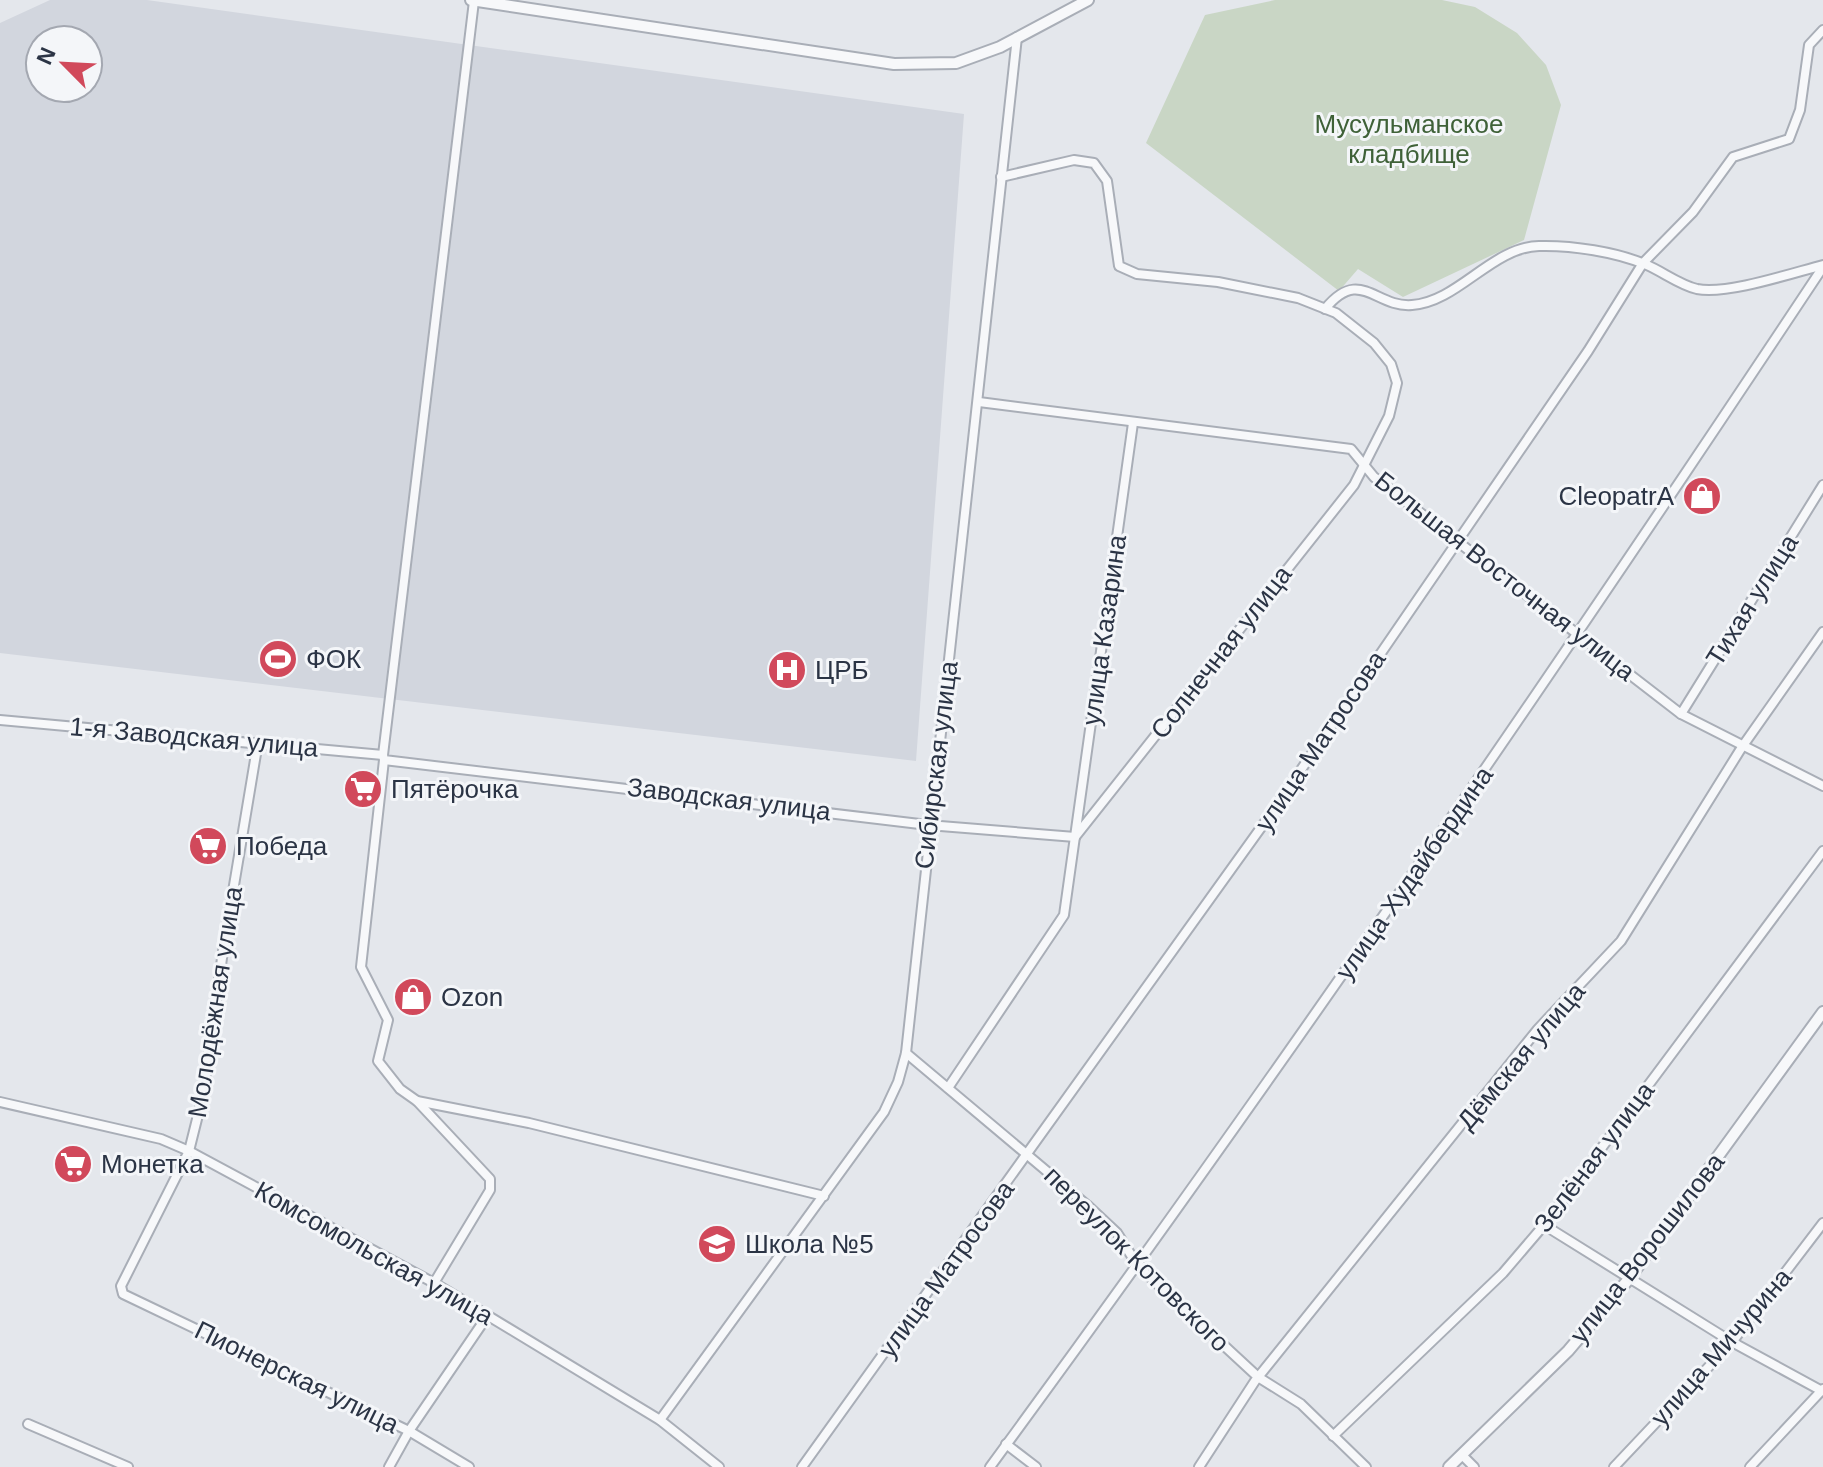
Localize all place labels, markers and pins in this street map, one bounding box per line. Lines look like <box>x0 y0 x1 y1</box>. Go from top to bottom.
shop icon: CleopatrA <box>1681 475 1723 517</box>
place label: CleopatrA <box>1558 481 1675 511</box>
sports icon: ФОК <box>257 638 299 680</box>
place label: ФОК <box>306 644 361 674</box>
hospital icon: ЦРБ <box>766 649 808 691</box>
place label: ЦРБ <box>815 655 869 685</box>
supermarket icon: Пятёрочка <box>342 768 384 810</box>
place label: Пятёрочка <box>391 774 519 804</box>
supermarket icon: Победа <box>187 825 229 867</box>
place label: Победа <box>236 831 328 861</box>
shop icon: Ozon <box>392 976 434 1018</box>
place label: Ozon <box>441 982 503 1012</box>
supermarket icon: Монетка <box>52 1143 94 1185</box>
place label: Монетка <box>101 1149 204 1179</box>
school or university icon: Школа №5 <box>696 1223 738 1265</box>
place label: Школа №5 <box>745 1229 874 1259</box>

